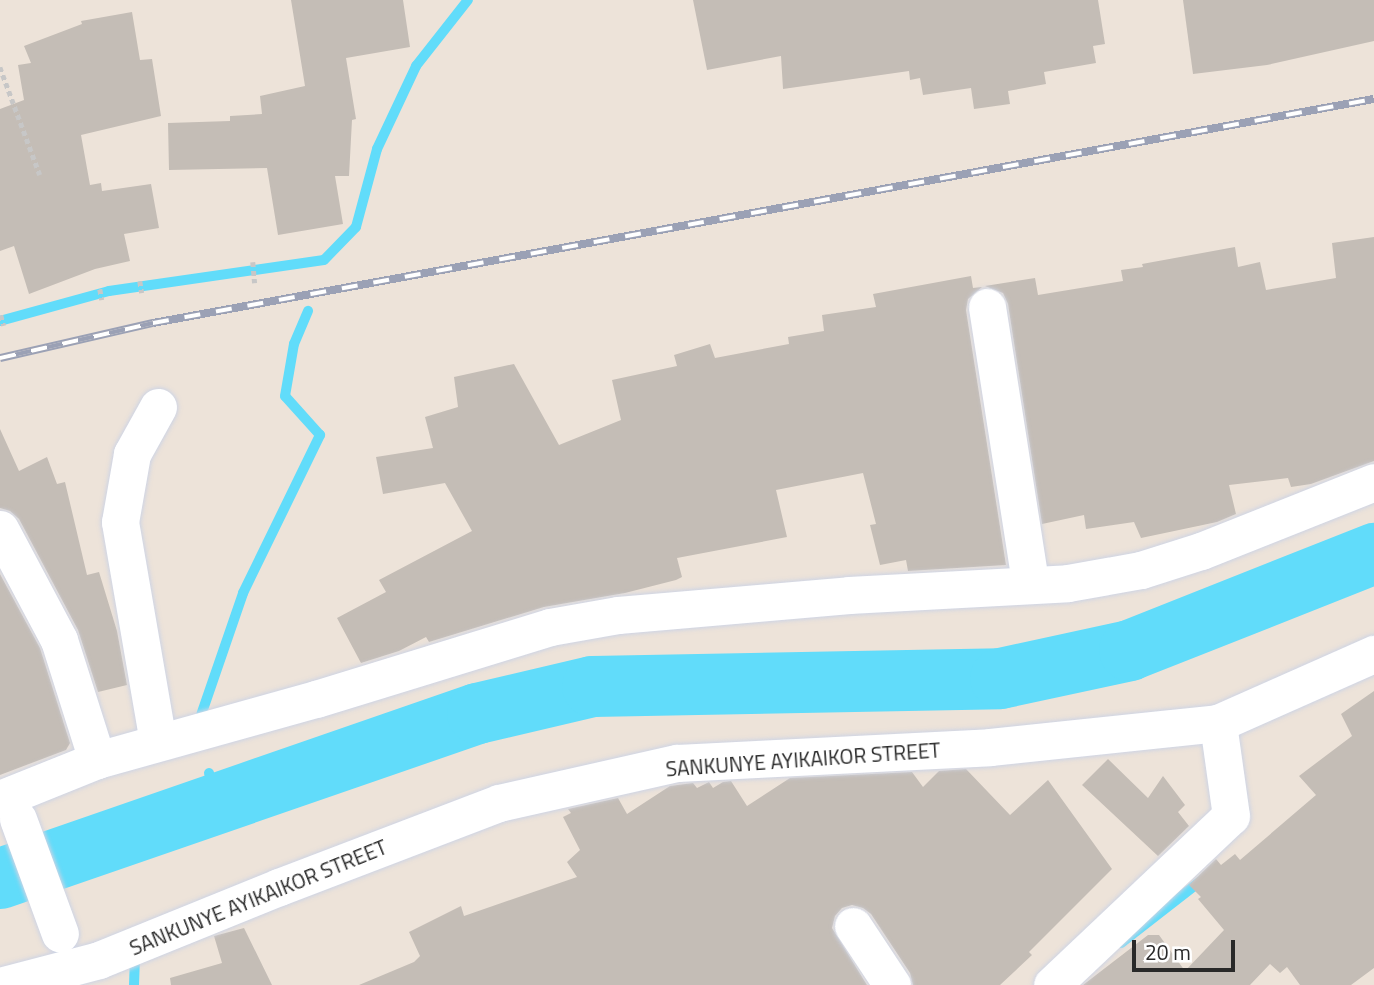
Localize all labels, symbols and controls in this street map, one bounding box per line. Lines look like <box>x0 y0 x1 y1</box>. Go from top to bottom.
street label: SANKUNYE AYIKAIKOR STREET <box>665 737 941 781</box>
street label: SANKUNYE AYIKAIKOR STREET <box>126 834 390 960</box>
scale bar <box>1136 926 1239 970</box>
text: 20 m <box>1145 936 1191 968</box>

